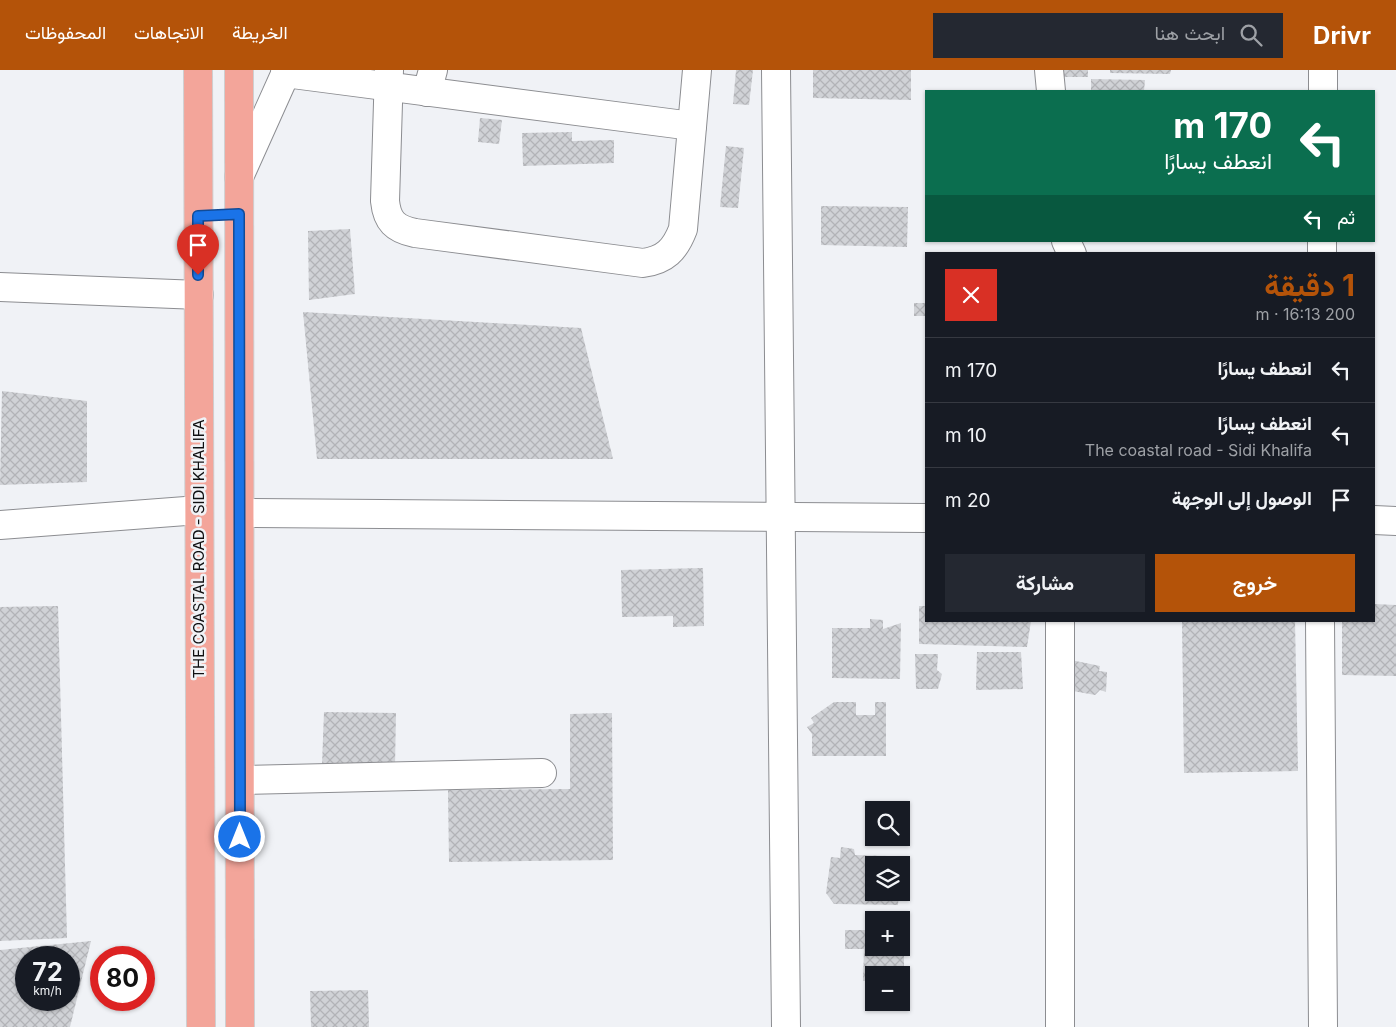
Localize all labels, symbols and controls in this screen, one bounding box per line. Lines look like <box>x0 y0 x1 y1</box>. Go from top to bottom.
search box <box>933 13 1283 58</box>
icon: search <box>1237 21 1265 49</box>
text: Drivr <box>1313 21 1371 50</box>
text: المحفوظات <box>25 22 106 43</box>
text: الاتجاهات <box>134 22 204 43</box>
text: الخريطة <box>232 22 288 43</box>
text: ابحث هنا <box>1155 22 1225 45</box>
text: 170 m <box>1173 104 1272 146</box>
icon: left <box>1290 110 1355 175</box>
text: انعطف يسارًا <box>1164 148 1272 174</box>
icon: left <box>1299 205 1327 233</box>
text: ثم <box>1337 206 1355 229</box>
pin <box>177 224 219 275</box>
icon: arrive <box>184 231 212 259</box>
text: 1 دقيقة <box>1264 267 1355 303</box>
button: close <box>945 269 997 321</box>
text: 200 m · 16:13 <box>1255 304 1355 324</box>
icon: left <box>1327 356 1355 384</box>
text: انعطف يسارًا <box>1218 357 1312 380</box>
text: 170 m <box>945 359 997 382</box>
text: انعطف يسارًا <box>1218 412 1312 435</box>
street label: THE COASTAL ROAD - SIDI KHALIFA <box>189 419 208 679</box>
icon: left <box>1327 421 1355 449</box>
text: 10 m <box>945 424 987 447</box>
text: The coastal road - Sidi Khalifa <box>1085 440 1312 460</box>
icon: arrive <box>1327 486 1355 514</box>
text: الوصول إلى الوجهة <box>1172 487 1312 510</box>
text: 20 m <box>945 489 991 512</box>
button: مشاركة <box>945 554 1145 612</box>
button: خروج <box>1155 554 1355 612</box>
map controls <box>865 801 910 1011</box>
button: search <box>865 801 910 846</box>
position arrow <box>213 810 265 862</box>
button: layers <box>865 856 910 901</box>
button: + <box>865 911 910 956</box>
speed limit sign: 80 <box>90 946 155 1011</box>
text: 72 <box>32 957 63 987</box>
button: − <box>865 966 910 1011</box>
text: km/h <box>33 983 62 998</box>

